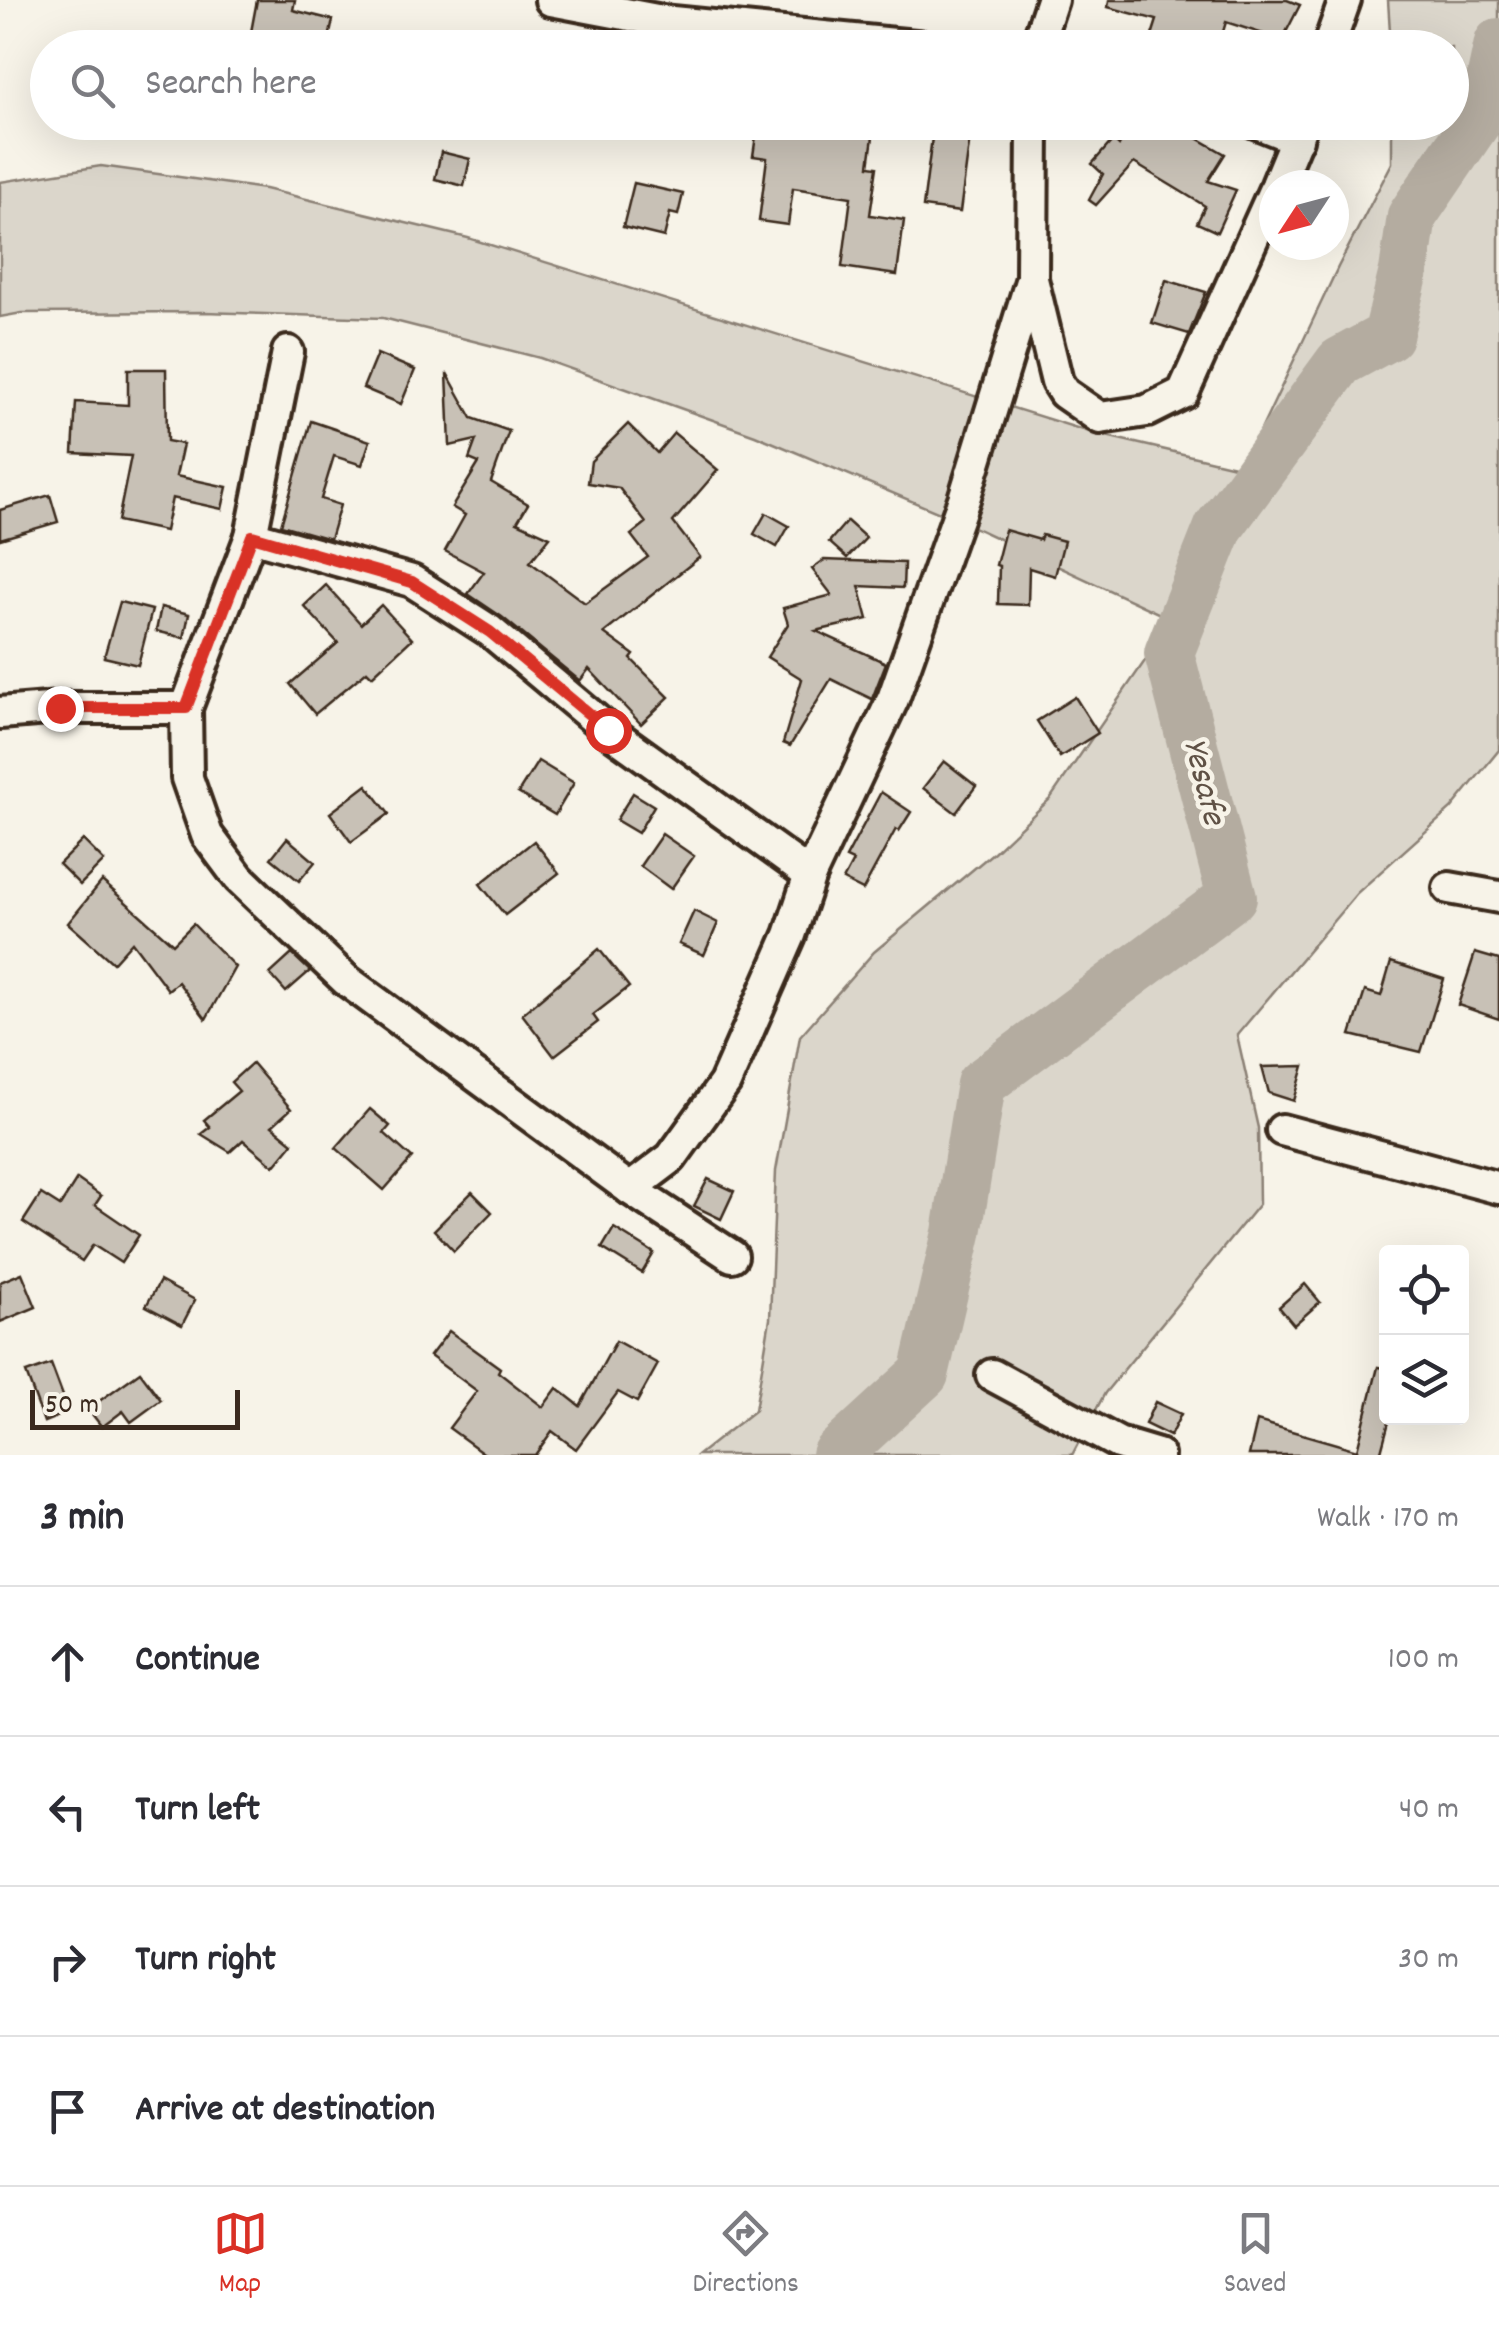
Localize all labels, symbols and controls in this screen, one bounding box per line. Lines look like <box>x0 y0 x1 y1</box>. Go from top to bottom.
search box <box>30 30 1469 140</box>
icon: search <box>65 58 120 113</box>
text: Search here <box>145 58 317 113</box>
north arrow <box>1259 170 1349 260</box>
route end <box>38 686 84 732</box>
route start <box>586 708 632 754</box>
water label: Yesafe <box>1167 734 1237 832</box>
map controls <box>1379 1245 1469 1425</box>
button: locate <box>1379 1245 1469 1335</box>
button: layers <box>1379 1335 1469 1425</box>
scale bar <box>30 1385 240 1430</box>
text: 50 m <box>45 1387 99 1427</box>
text: 3 min <box>40 1490 124 1550</box>
text: Walk · 170 m <box>1317 1497 1459 1543</box>
icon: ahead <box>40 1634 95 1689</box>
text: Continue <box>135 1634 260 1689</box>
text: 100 m <box>1388 1638 1459 1684</box>
icon: left <box>40 1784 95 1839</box>
text: Turn left <box>135 1784 260 1839</box>
text: 40 m <box>1399 1788 1459 1834</box>
icon: right <box>40 1934 95 1989</box>
text: Turn right <box>135 1934 276 1989</box>
text: 30 m <box>1398 1938 1459 1984</box>
icon: arrive <box>40 2084 95 2139</box>
text: Arrive at destination <box>135 2084 435 2139</box>
tab: Map <box>213 2206 268 2306</box>
tab: Directions <box>693 2206 799 2306</box>
tab: Saved <box>1224 2206 1286 2306</box>

